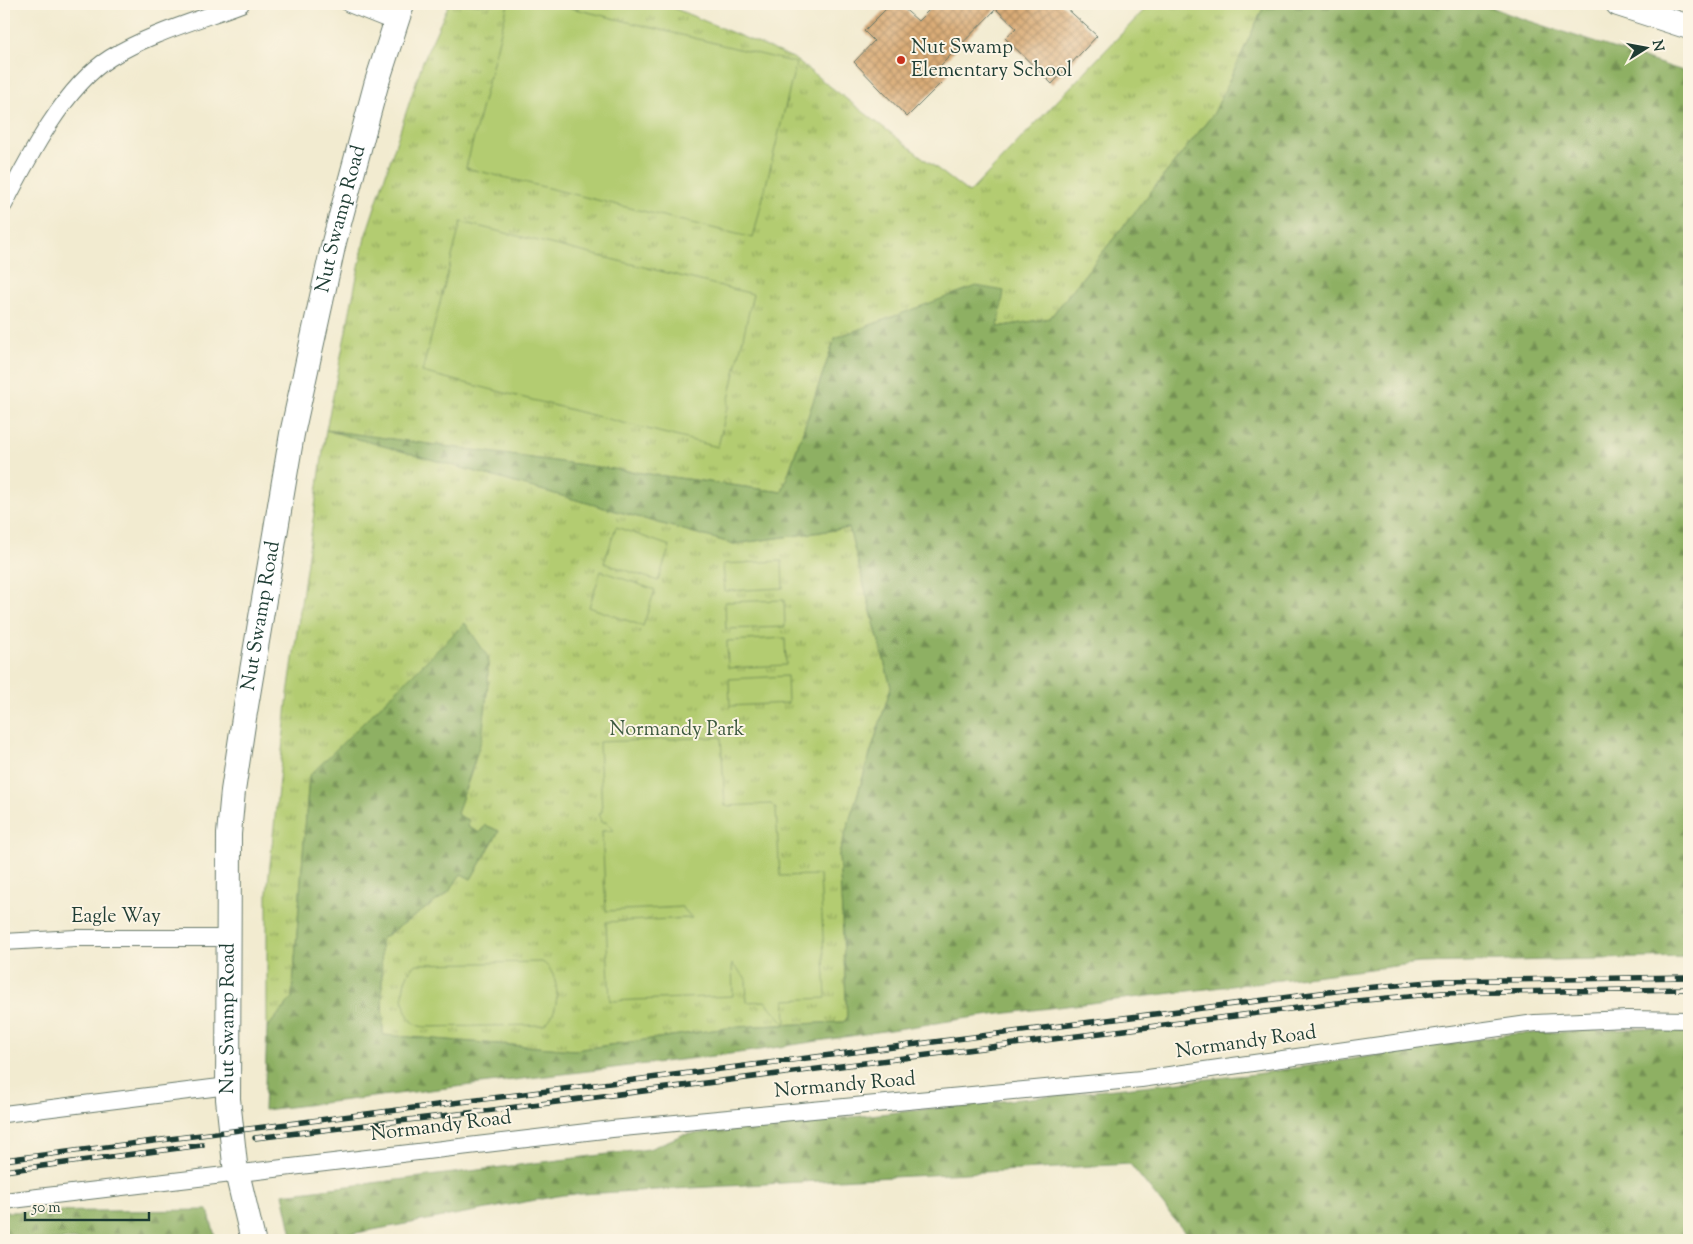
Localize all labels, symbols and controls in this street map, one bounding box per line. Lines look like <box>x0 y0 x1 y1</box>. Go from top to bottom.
north arrow <box>1620 22 1670 72</box>
place label: Nut Swamp Elementary School <box>911 34 1073 86</box>
text: N <box>1646 39 1668 53</box>
marker: Nut Swamp Elementary School <box>895 54 907 66</box>
street label: Nut Swamp Road <box>309 142 374 296</box>
street label: Nut Swamp Road <box>234 539 288 693</box>
park label: Normandy Park <box>609 716 745 745</box>
street label: Eagle Way <box>71 903 161 932</box>
street label: Nut Swamp Road <box>214 943 243 1094</box>
street label: Normandy Road <box>1174 1019 1318 1067</box>
street label: Normandy Road <box>773 1065 917 1107</box>
street label: Normandy Road <box>369 1104 513 1150</box>
scale bar <box>25 1189 149 1221</box>
text: 50 m <box>31 1198 61 1219</box>

